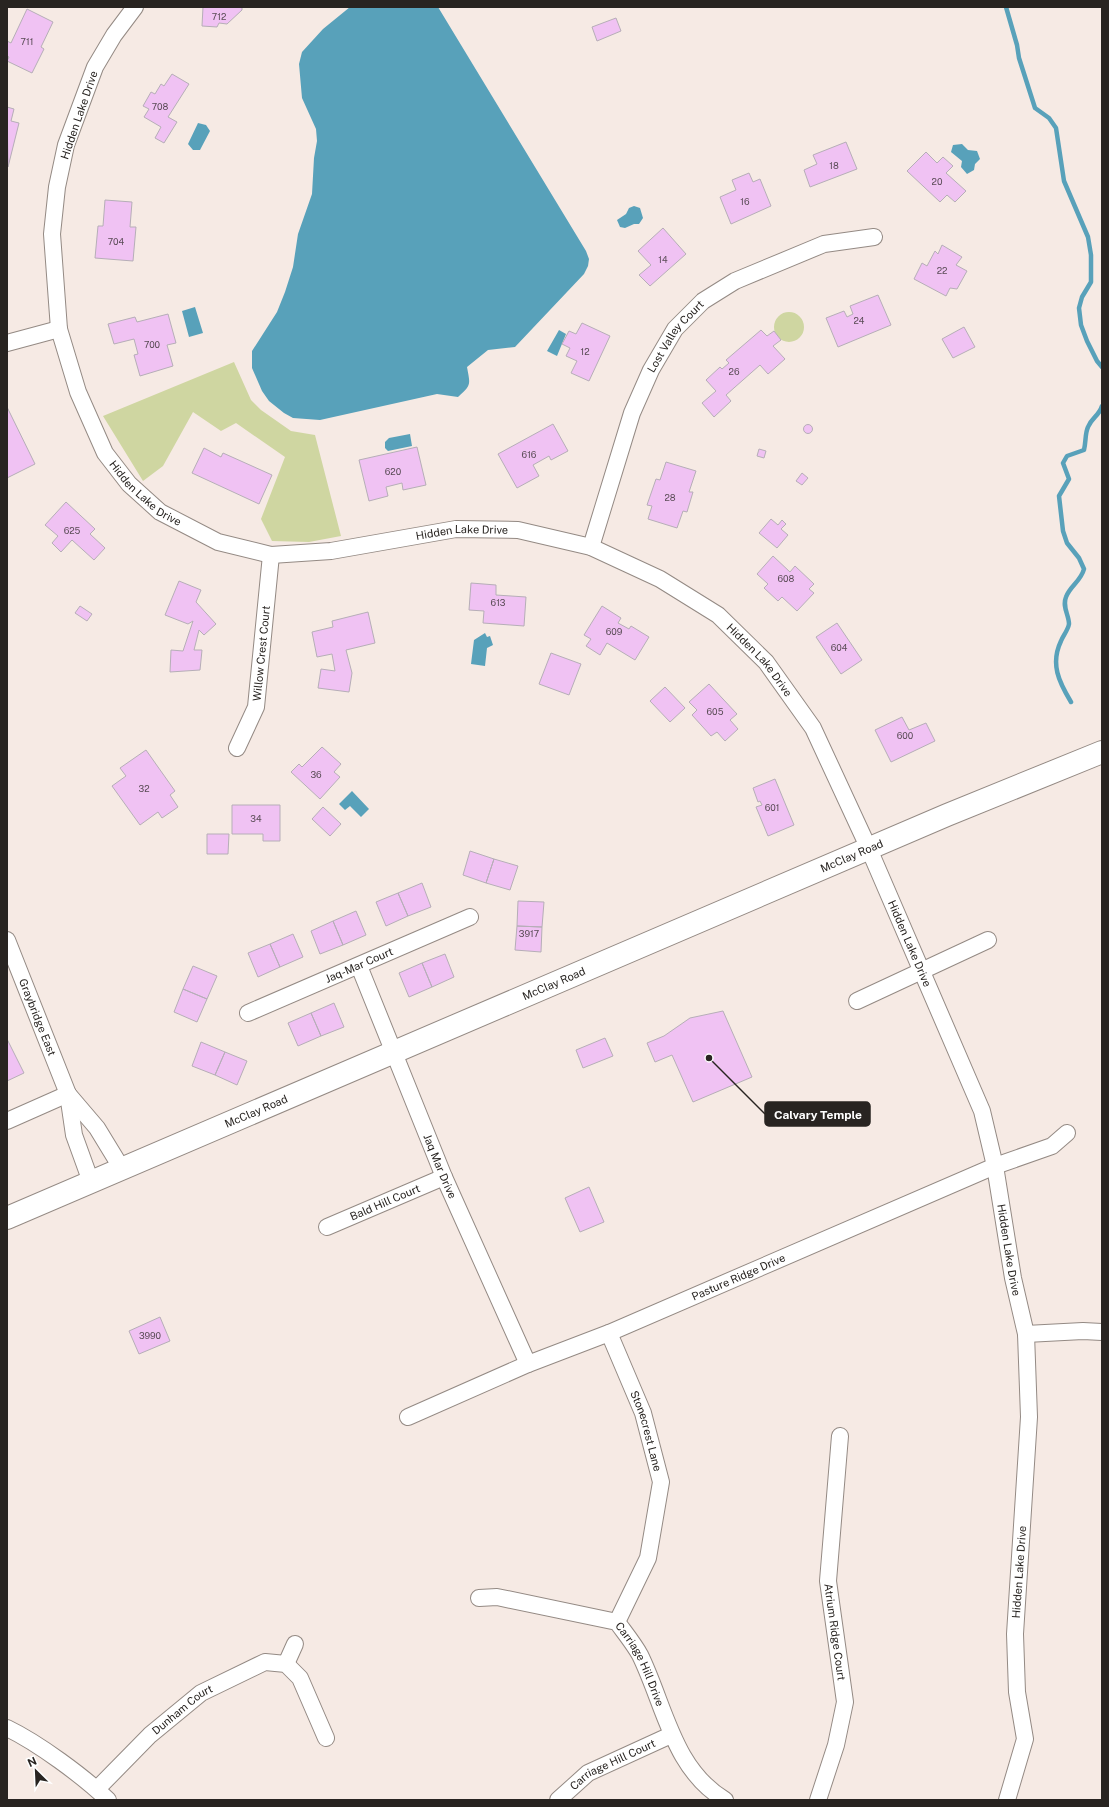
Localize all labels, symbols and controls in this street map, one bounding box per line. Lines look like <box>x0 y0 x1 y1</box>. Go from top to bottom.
house number: 712 <box>212 11 226 22</box>
house number: 711 <box>21 36 33 47</box>
street label: Hidden Lake Drive <box>58 69 100 161</box>
house number: 708 <box>152 101 168 112</box>
house number: 18 <box>829 160 839 171</box>
house number: 20 <box>932 176 943 187</box>
house number: 16 <box>740 196 750 207</box>
house number: 704 <box>108 236 125 247</box>
house number: 14 <box>658 254 668 265</box>
house number: 22 <box>937 265 947 276</box>
street label: Lost Valley Court <box>645 298 706 374</box>
house number: 24 <box>853 315 865 326</box>
house number: 700 <box>144 339 161 350</box>
house number: 12 <box>580 346 590 357</box>
house number: 26 <box>729 366 740 377</box>
house number: 616 <box>522 449 537 460</box>
street label: Hidden Lake Drive <box>107 458 183 528</box>
house number: 620 <box>385 466 402 477</box>
house number: 28 <box>664 492 676 503</box>
street label: Hidden Lake Drive <box>415 523 508 542</box>
house number: 625 <box>64 525 81 536</box>
house number: 608 <box>778 573 795 584</box>
house number: 613 <box>491 597 506 608</box>
street label: Willow Crest Court <box>251 605 272 702</box>
street label: Hidden Lake Drive <box>724 621 795 699</box>
house number: 609 <box>606 626 623 637</box>
house number: 604 <box>831 642 848 653</box>
house number: 605 <box>707 706 724 717</box>
house number: 600 <box>897 730 914 741</box>
house number: 36 <box>310 769 322 780</box>
house number: 32 <box>138 783 150 794</box>
house number: 601 <box>765 802 779 813</box>
house number: 34 <box>250 813 262 824</box>
street label: McClay Road <box>818 837 885 875</box>
street label: Hidden Lake Drive <box>886 898 934 989</box>
house number: 3917 <box>519 928 539 939</box>
street label: Jaq-Mar Court <box>323 945 395 985</box>
street label: McClay Road <box>521 965 587 1002</box>
street label: Graybridge East <box>17 977 58 1058</box>
street label: McClay Road <box>223 1092 289 1130</box>
callout: Calvary Temple <box>765 1102 870 1126</box>
text: Calvary Temple <box>774 1108 862 1122</box>
street label: Jaq Mar Drive <box>421 1132 459 1200</box>
street label: Bald Hill Court <box>348 1182 422 1222</box>
street label: Hidden Lake Drive <box>995 1203 1023 1297</box>
street label: Pasture Ridge Drive <box>690 1251 787 1302</box>
house number: 3990 <box>139 1330 162 1341</box>
street label: Stonecrest Lane <box>628 1389 664 1473</box>
street label: Hidden Lake Drive <box>1010 1525 1028 1619</box>
street label: Atrium Ridge Court <box>822 1583 848 1681</box>
street label: Carriage Hill Drive <box>613 1620 666 1708</box>
street label: Dunham Court <box>150 1682 215 1737</box>
street label: Carriage Hill Court <box>567 1737 657 1792</box>
north arrow <box>16 1751 56 1791</box>
text: N <box>26 1755 38 1769</box>

